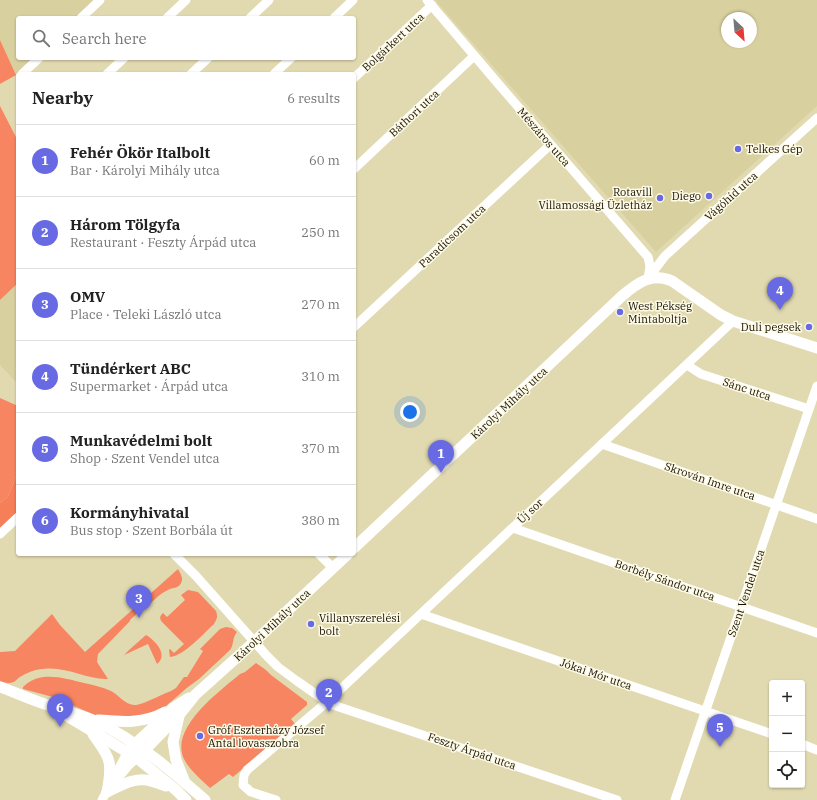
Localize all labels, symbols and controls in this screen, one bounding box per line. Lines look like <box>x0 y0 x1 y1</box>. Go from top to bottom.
street label: Bolgárkert utca <box>359 10 427 74</box>
north arrow <box>721 12 757 48</box>
search box <box>16 16 356 60</box>
icon: search <box>30 27 52 49</box>
text: Search here <box>62 29 147 48</box>
street label: Báthori utca <box>386 86 442 140</box>
text: Nearby <box>32 87 93 109</box>
text: 6 results <box>287 90 340 107</box>
street label: Mészáros utca <box>515 105 573 169</box>
place label: Telkes Gép <box>746 142 803 156</box>
text: Fehér Ökör Italbolt <box>70 143 210 162</box>
marker: Telkes Gép <box>733 144 743 154</box>
text: 1 <box>41 152 49 169</box>
text: 60 m <box>309 152 340 169</box>
text: Bar · Károlyi Mihály utca <box>70 162 220 179</box>
street label: Vágóhíd utca <box>702 169 760 223</box>
place label: Rotavill Villamossági Üzletház <box>538 185 652 212</box>
place label: Diego <box>672 189 701 203</box>
marker: Diego <box>704 191 714 201</box>
marker: Rotavill Villamossági Üzletház <box>655 193 665 203</box>
street label: Paradicsom utca <box>416 201 488 271</box>
text: Három Tölgyfa <box>70 215 180 234</box>
text: 2 <box>41 224 49 241</box>
text: 250 m <box>301 224 340 241</box>
text: Restaurant · Feszty Árpád utca <box>70 234 256 251</box>
pin: 4 <box>767 277 793 310</box>
text: OMV <box>70 287 105 306</box>
text: 3 <box>41 296 49 313</box>
text: 270 m <box>301 296 340 313</box>
place label: West Pékség Mintaboltja <box>628 299 692 326</box>
text: Place · Teleki László utca <box>70 306 222 323</box>
marker: West Pékség Mintaboltja <box>615 307 625 317</box>
place label: Duli pegsek <box>741 320 802 334</box>
marker: Duli pegsek <box>804 322 814 332</box>
text: Tündérkert ABC <box>70 359 191 378</box>
street label: Károlyi Mihály utca <box>468 364 550 442</box>
text: 4 <box>41 368 49 385</box>
text: 310 m <box>301 368 340 385</box>
street label: Sánc utca <box>721 375 773 403</box>
text: Supermarket · Árpád utca <box>70 378 228 395</box>
your location <box>400 402 420 422</box>
text: Munkavédelmi bolt <box>70 431 212 450</box>
text: 5 <box>41 440 49 457</box>
text: 370 m <box>301 440 340 457</box>
pin: 1 <box>428 440 454 473</box>
text: Shop · Szent Vendel utca <box>70 450 220 467</box>
street label: Skrován Imre utca <box>663 459 757 503</box>
street label: Új sor <box>514 495 546 526</box>
text: Kormányhivatal <box>70 503 189 522</box>
text: 6 <box>41 512 49 529</box>
text: 380 m <box>301 512 340 529</box>
text: Bus stop · Szent Borbála út <box>70 522 233 539</box>
street label: Szent Vendel utca <box>724 547 768 639</box>
street label: Borbély Sándor utca <box>613 556 717 604</box>
pin: 3 <box>126 585 152 618</box>
street label: Károlyi Mihály utca <box>231 586 313 664</box>
place label: Villanyszerelési bolt <box>319 611 401 638</box>
marker: Villanyszerelési bolt <box>306 619 316 629</box>
street label: Jókai Mór utca <box>558 655 634 693</box>
pin: 2 <box>316 679 342 712</box>
map controls <box>769 680 805 788</box>
button: + <box>769 680 805 716</box>
pin: 6 <box>47 694 73 727</box>
pin: 5 <box>707 714 733 747</box>
button: − <box>769 716 805 752</box>
place label: Gróf Eszterházy József Antal lovasszobra <box>208 723 325 750</box>
street label: Feszty Árpád utca <box>426 729 518 773</box>
marker: Gróf Eszterházy József Antal lovasszobra <box>195 731 205 741</box>
button: locate <box>769 752 805 788</box>

